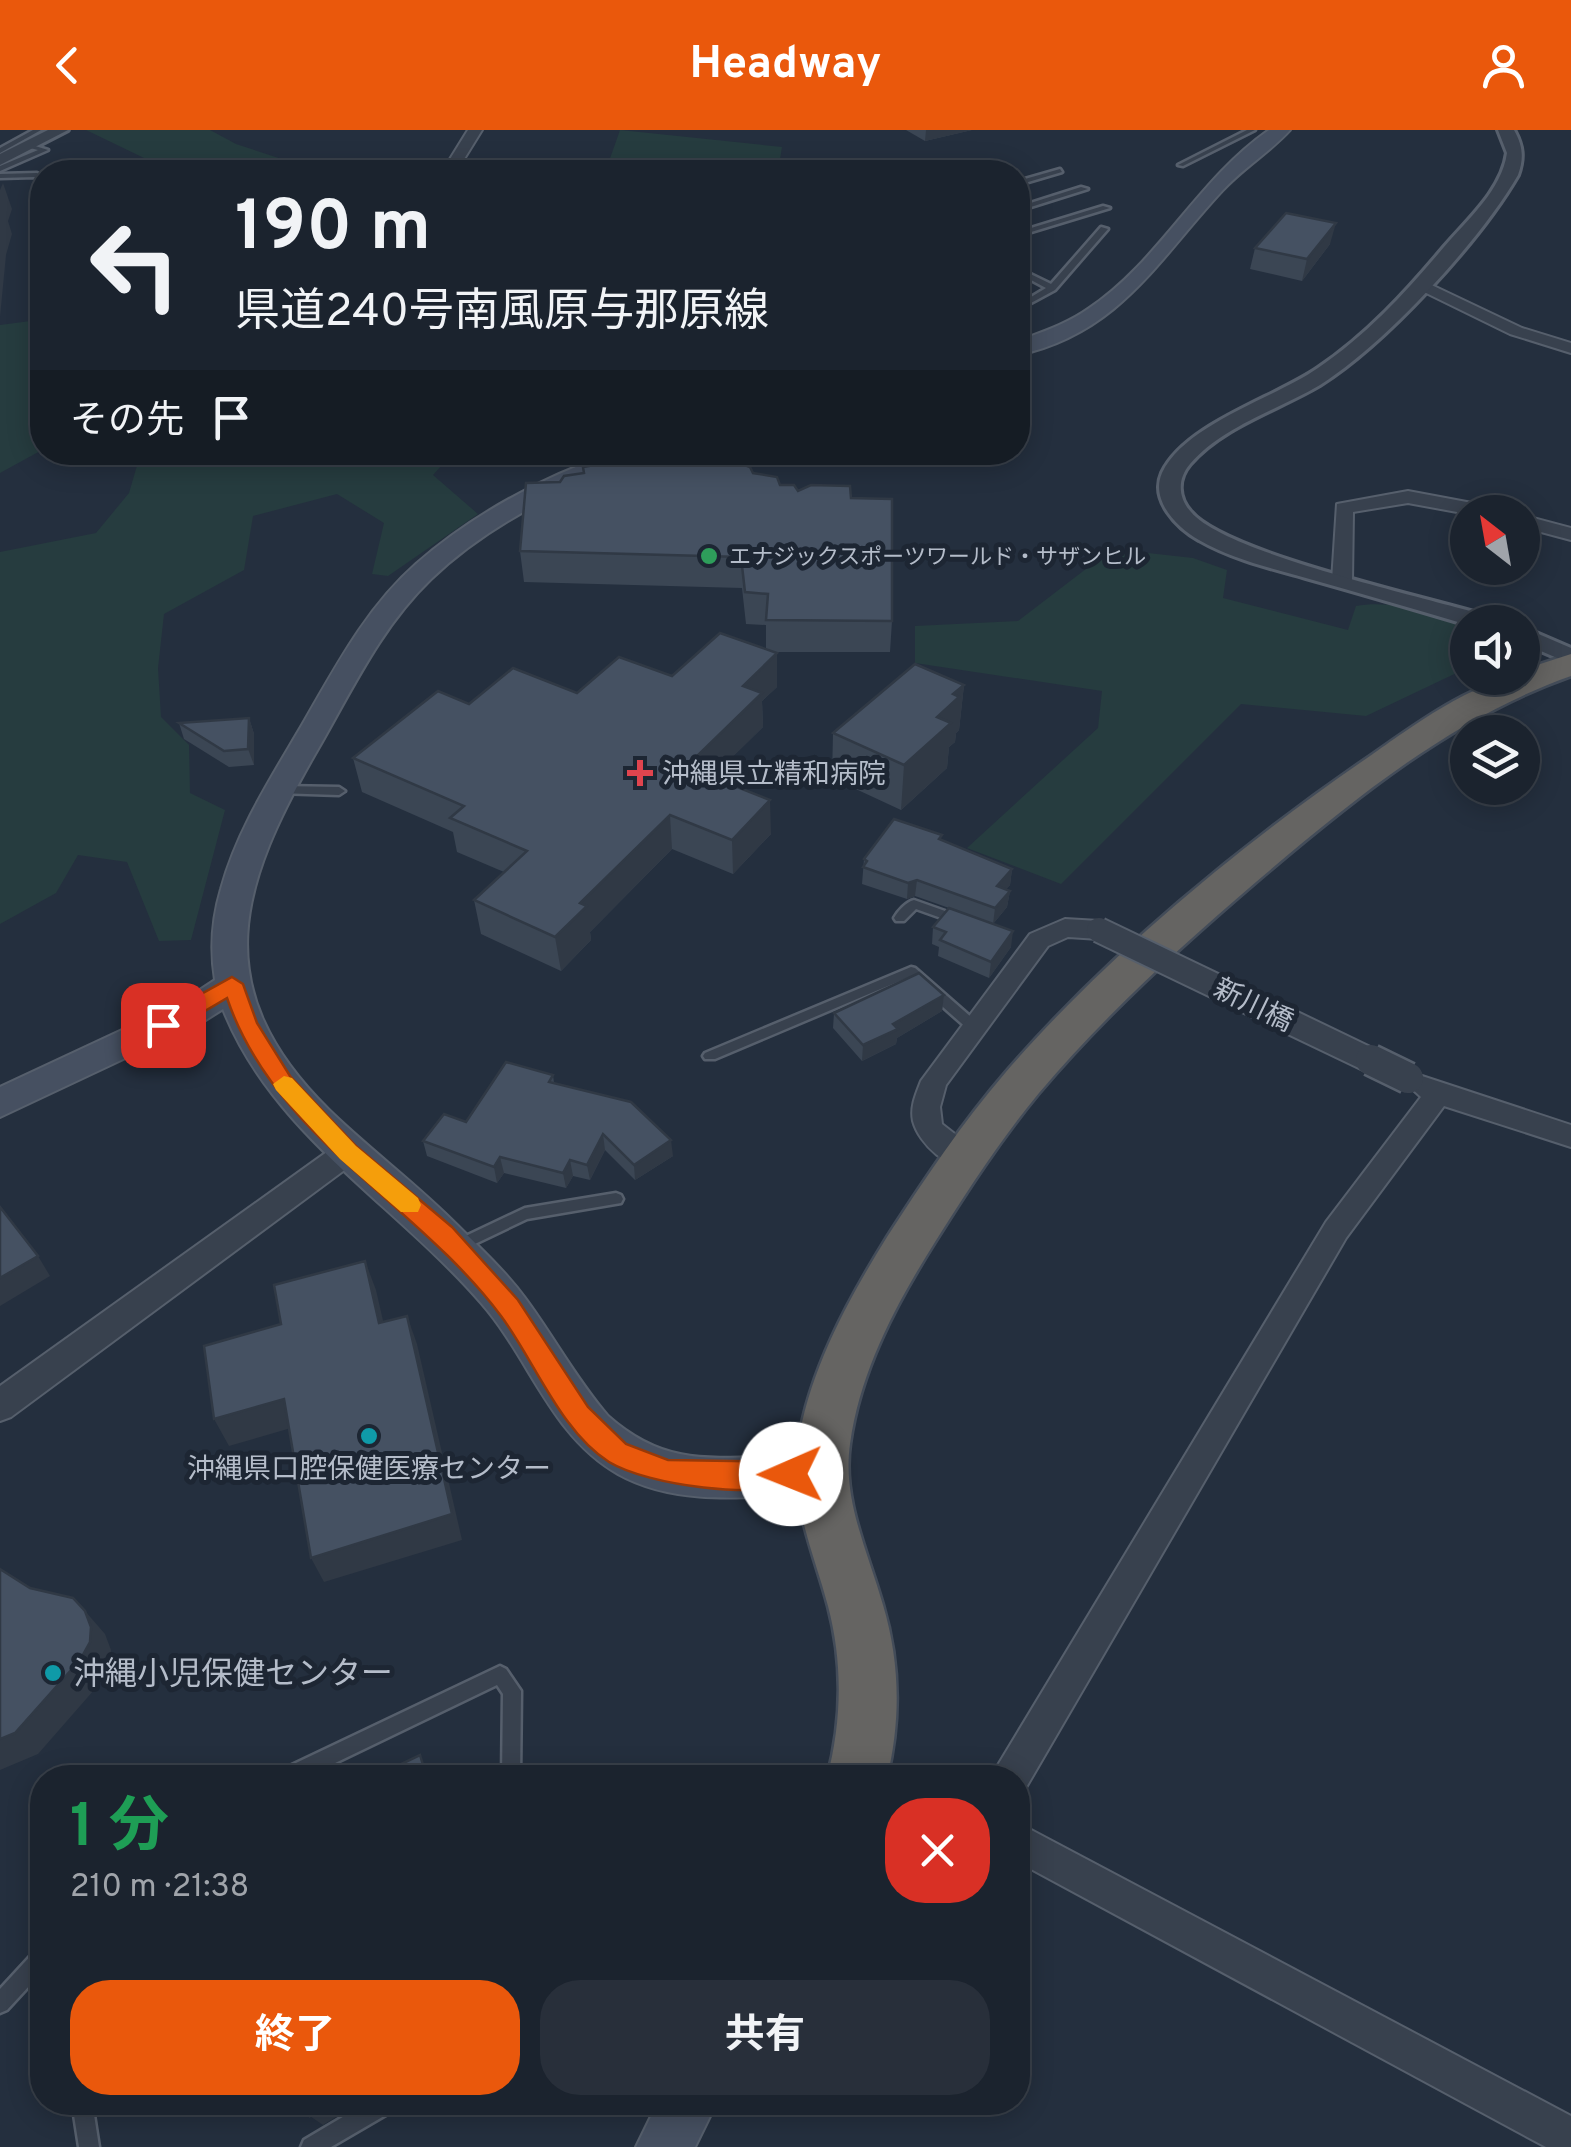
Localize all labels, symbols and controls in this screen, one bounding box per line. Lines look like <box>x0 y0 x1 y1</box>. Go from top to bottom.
text: Headway <box>689 37 882 94</box>
icon: back <box>40 38 95 93</box>
icon: person <box>1476 38 1531 93</box>
text: 190 m <box>235 186 431 275</box>
icon: left <box>70 200 200 330</box>
text: 県道240号南風原与那原線 <box>235 285 769 342</box>
icon: arrive <box>204 390 259 445</box>
text: その先 <box>70 398 184 447</box>
north arrow <box>1450 495 1540 585</box>
map controls <box>1450 495 1540 805</box>
marker: エナジックスポーツワールド・サザンヒル <box>698 545 720 567</box>
place label: エナジックスポーツワールド・サザンヒル <box>729 545 1146 572</box>
button: sound <box>1450 605 1540 695</box>
button: layers <box>1450 715 1540 805</box>
place label: 沖縄県立精和病院 <box>662 758 886 794</box>
marker: 沖縄県立精和病院 <box>627 760 653 786</box>
street label: 新川橋 <box>1207 972 1298 1041</box>
pin <box>121 983 206 1068</box>
icon: arrive <box>136 998 191 1053</box>
position arrow <box>739 1422 843 1526</box>
marker: 沖縄県口腔保健医療センター <box>358 1425 380 1447</box>
place label: 沖縄県口腔保健医療センター <box>187 1453 551 1489</box>
place label: 沖縄小児保健センター <box>73 1656 393 1696</box>
marker: 沖縄小児保健センター <box>42 1662 64 1684</box>
text: 1 分 <box>70 1792 169 1868</box>
button: close <box>885 1798 990 1903</box>
text: 210 m · 21:38 <box>70 1868 249 1908</box>
button: 終了 <box>70 1980 520 2095</box>
button: 共有 <box>540 1980 990 2095</box>

